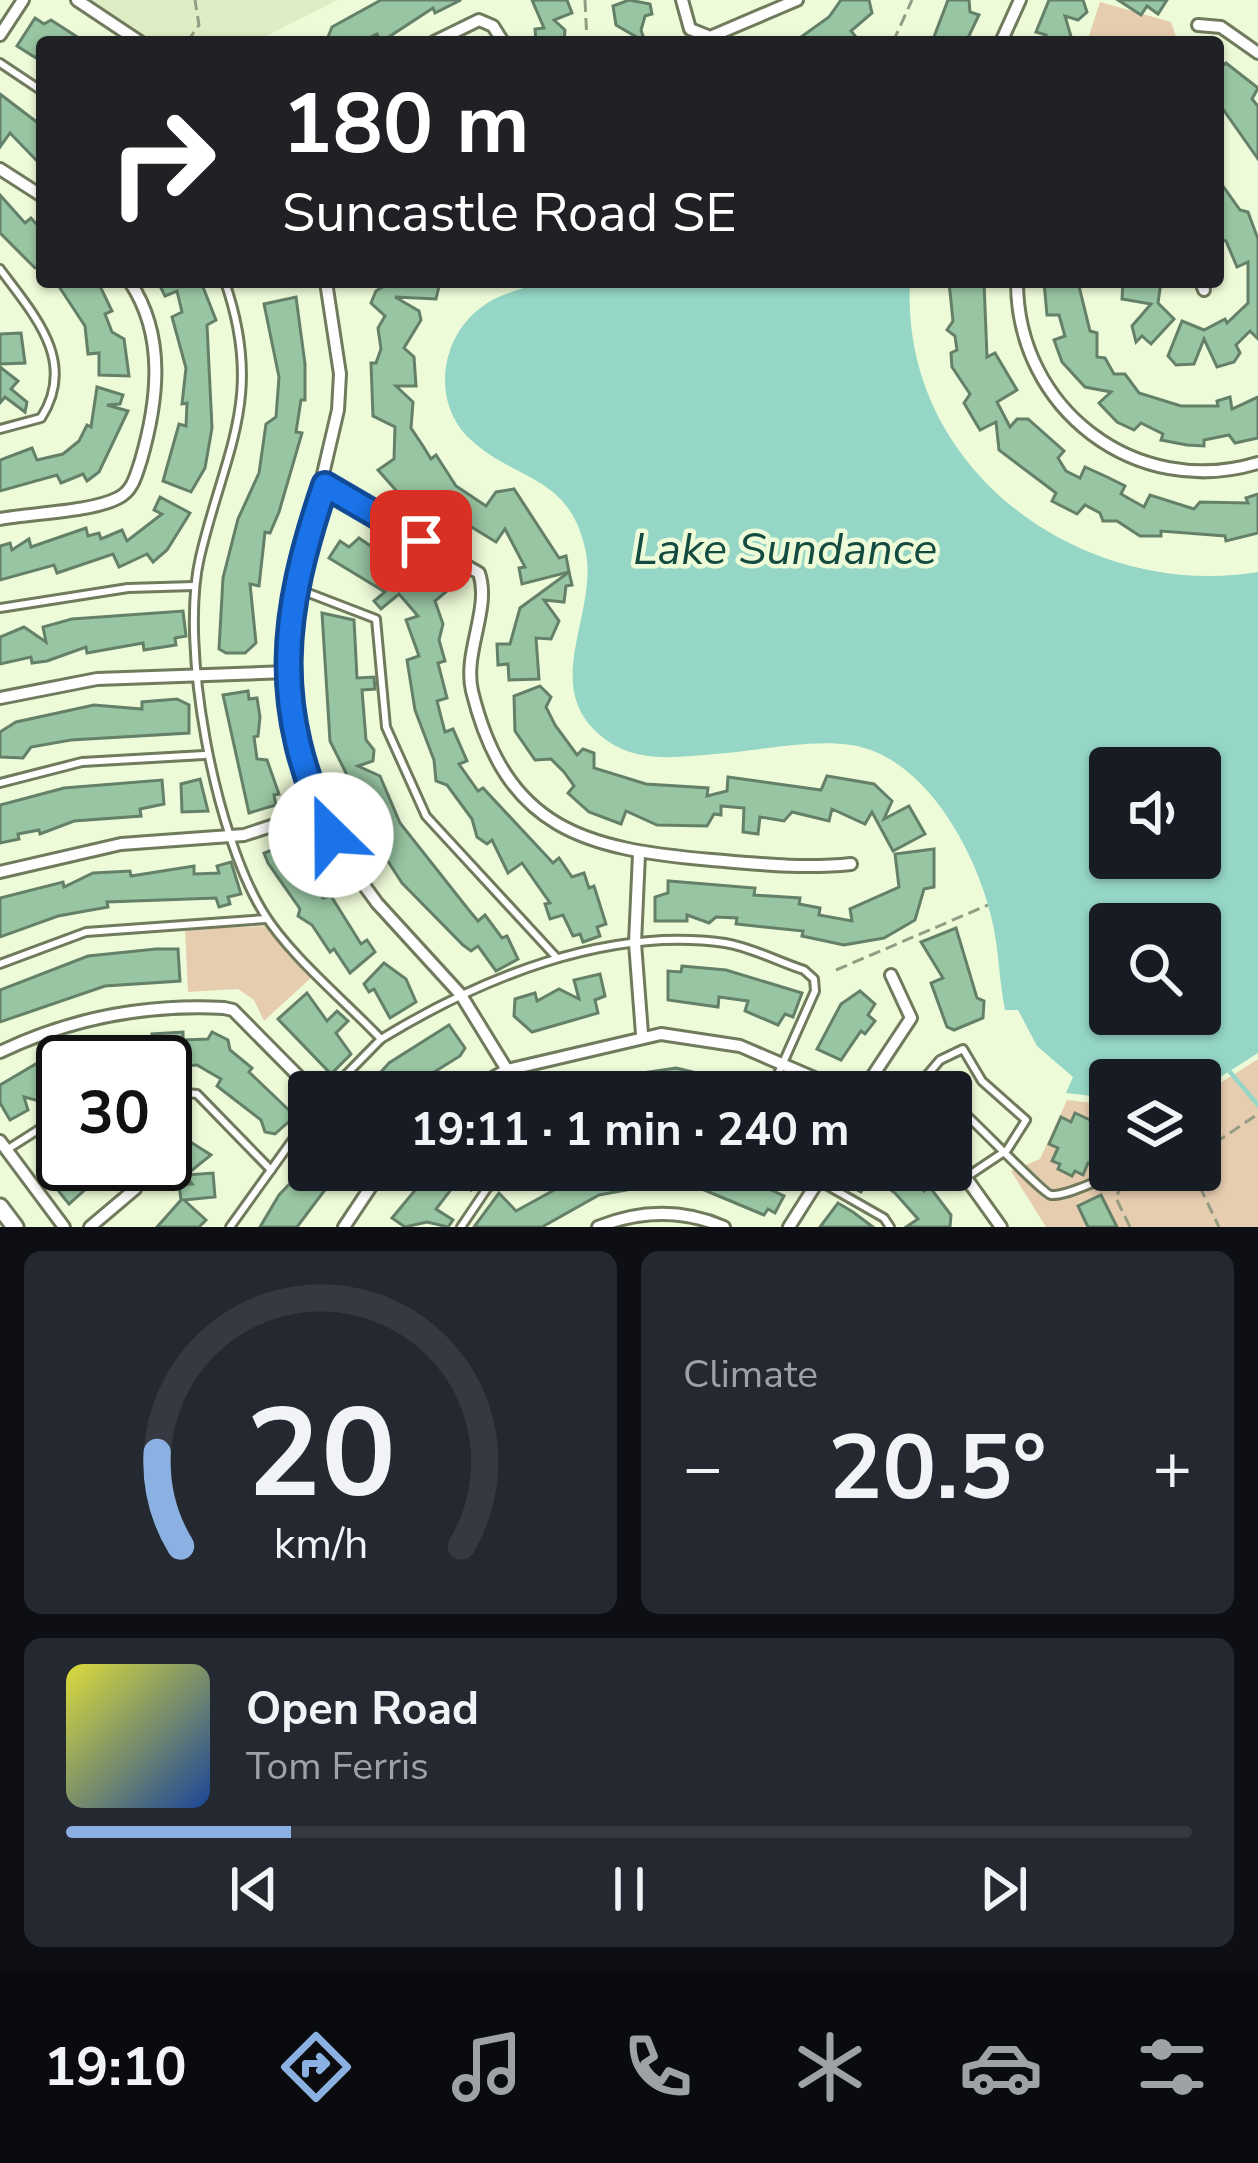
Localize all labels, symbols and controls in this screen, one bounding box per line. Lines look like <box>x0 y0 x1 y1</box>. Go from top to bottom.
text: 180 m <box>282 67 530 182</box>
icon: right <box>84 84 240 240</box>
text: Suncastle Road SE <box>282 176 737 250</box>
pin <box>370 490 472 592</box>
icon: arrive <box>388 508 454 574</box>
water label: Lake Sundance <box>633 519 937 580</box>
map controls <box>1089 747 1221 1191</box>
button: sound <box>1089 747 1221 879</box>
position arrow <box>268 772 394 898</box>
button: search <box>1089 903 1221 1035</box>
speed limit sign: 30 <box>36 1035 192 1191</box>
button: layers <box>1089 1059 1221 1191</box>
text: 19:11 · 1 min · 240 m <box>410 1100 850 1161</box>
text: Climate <box>683 1348 818 1401</box>
text: 20 <box>246 1369 395 1539</box>
text: 20.5° <box>828 1407 1047 1530</box>
text: − <box>683 1423 723 1513</box>
text: + <box>1152 1423 1192 1513</box>
text: km/h <box>273 1514 368 1572</box>
text: Open Road <box>246 1679 479 1740</box>
text: Tom Ferris <box>246 1740 429 1793</box>
icon: previous <box>221 1856 287 1922</box>
icon: pause <box>596 1856 662 1922</box>
icon: next <box>971 1856 1037 1922</box>
icon: directions <box>274 2025 358 2109</box>
icon: music <box>445 2025 529 2109</box>
icon: phone <box>616 2025 700 2109</box>
icon: climate <box>788 2025 872 2109</box>
icon: car <box>959 2025 1043 2109</box>
icon: filters <box>1130 2025 1214 2109</box>
text: 19:10 <box>44 2030 187 2104</box>

